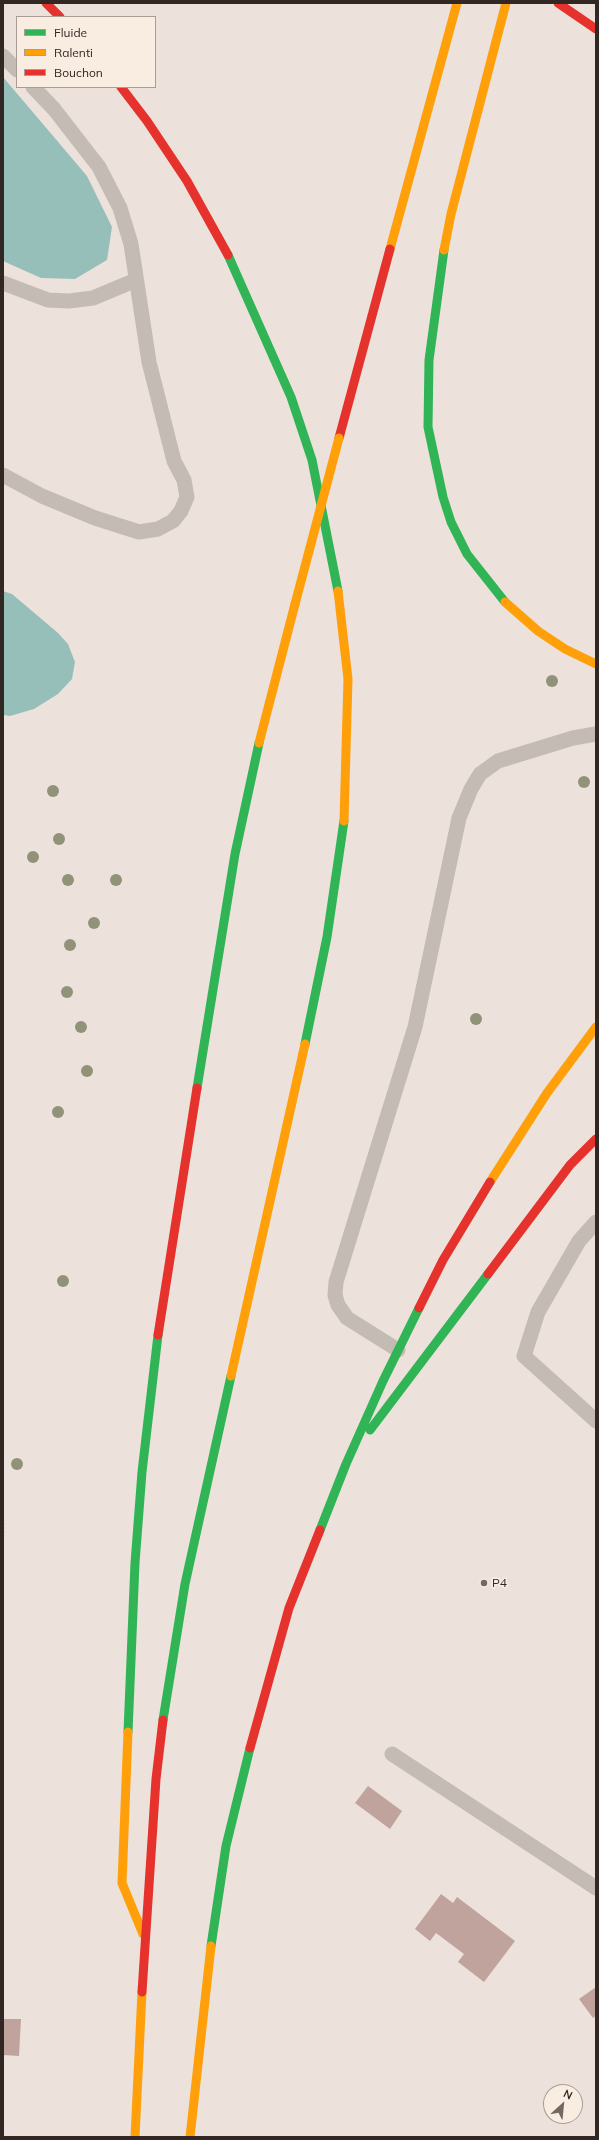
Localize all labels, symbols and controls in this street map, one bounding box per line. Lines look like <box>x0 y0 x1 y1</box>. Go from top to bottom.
legend <box>16 16 156 88</box>
text: Fluide <box>54 25 87 40</box>
text: Ralenti <box>54 45 93 60</box>
text: Bouchon <box>54 65 103 80</box>
place label: P4 <box>492 1576 507 1590</box>
marker: P4 <box>479 1578 489 1588</box>
north arrow <box>543 2084 583 2124</box>
text: N <box>561 2086 575 2102</box>

